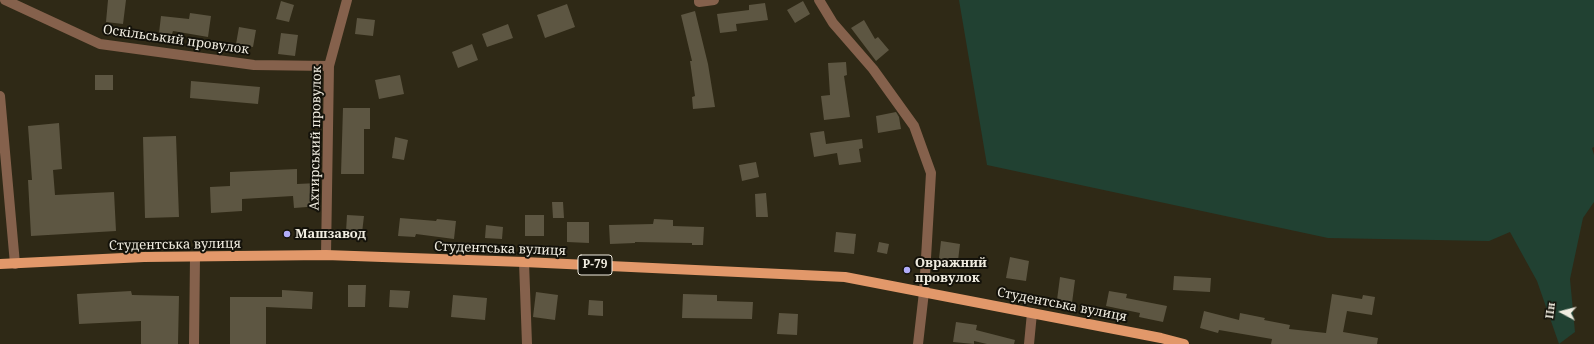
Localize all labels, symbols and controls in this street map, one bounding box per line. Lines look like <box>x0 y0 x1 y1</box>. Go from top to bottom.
street label: Оскільський провулок <box>102 22 250 58</box>
street label: Ахтирський провулок <box>307 65 325 211</box>
place label: Машзавод <box>295 226 366 242</box>
marker: Машзавод <box>282 229 292 239</box>
street label: Студентська вулиця <box>109 236 241 254</box>
street label: Студентська вулиця <box>434 239 566 259</box>
road number: Р-79 <box>578 255 612 275</box>
place label: Овражний провулок <box>915 255 987 286</box>
marker: Овражний провулок <box>902 265 912 275</box>
street label: Студентська вулиця <box>996 285 1128 325</box>
north arrow <box>1542 292 1582 332</box>
text: Пн <box>1541 301 1558 319</box>

